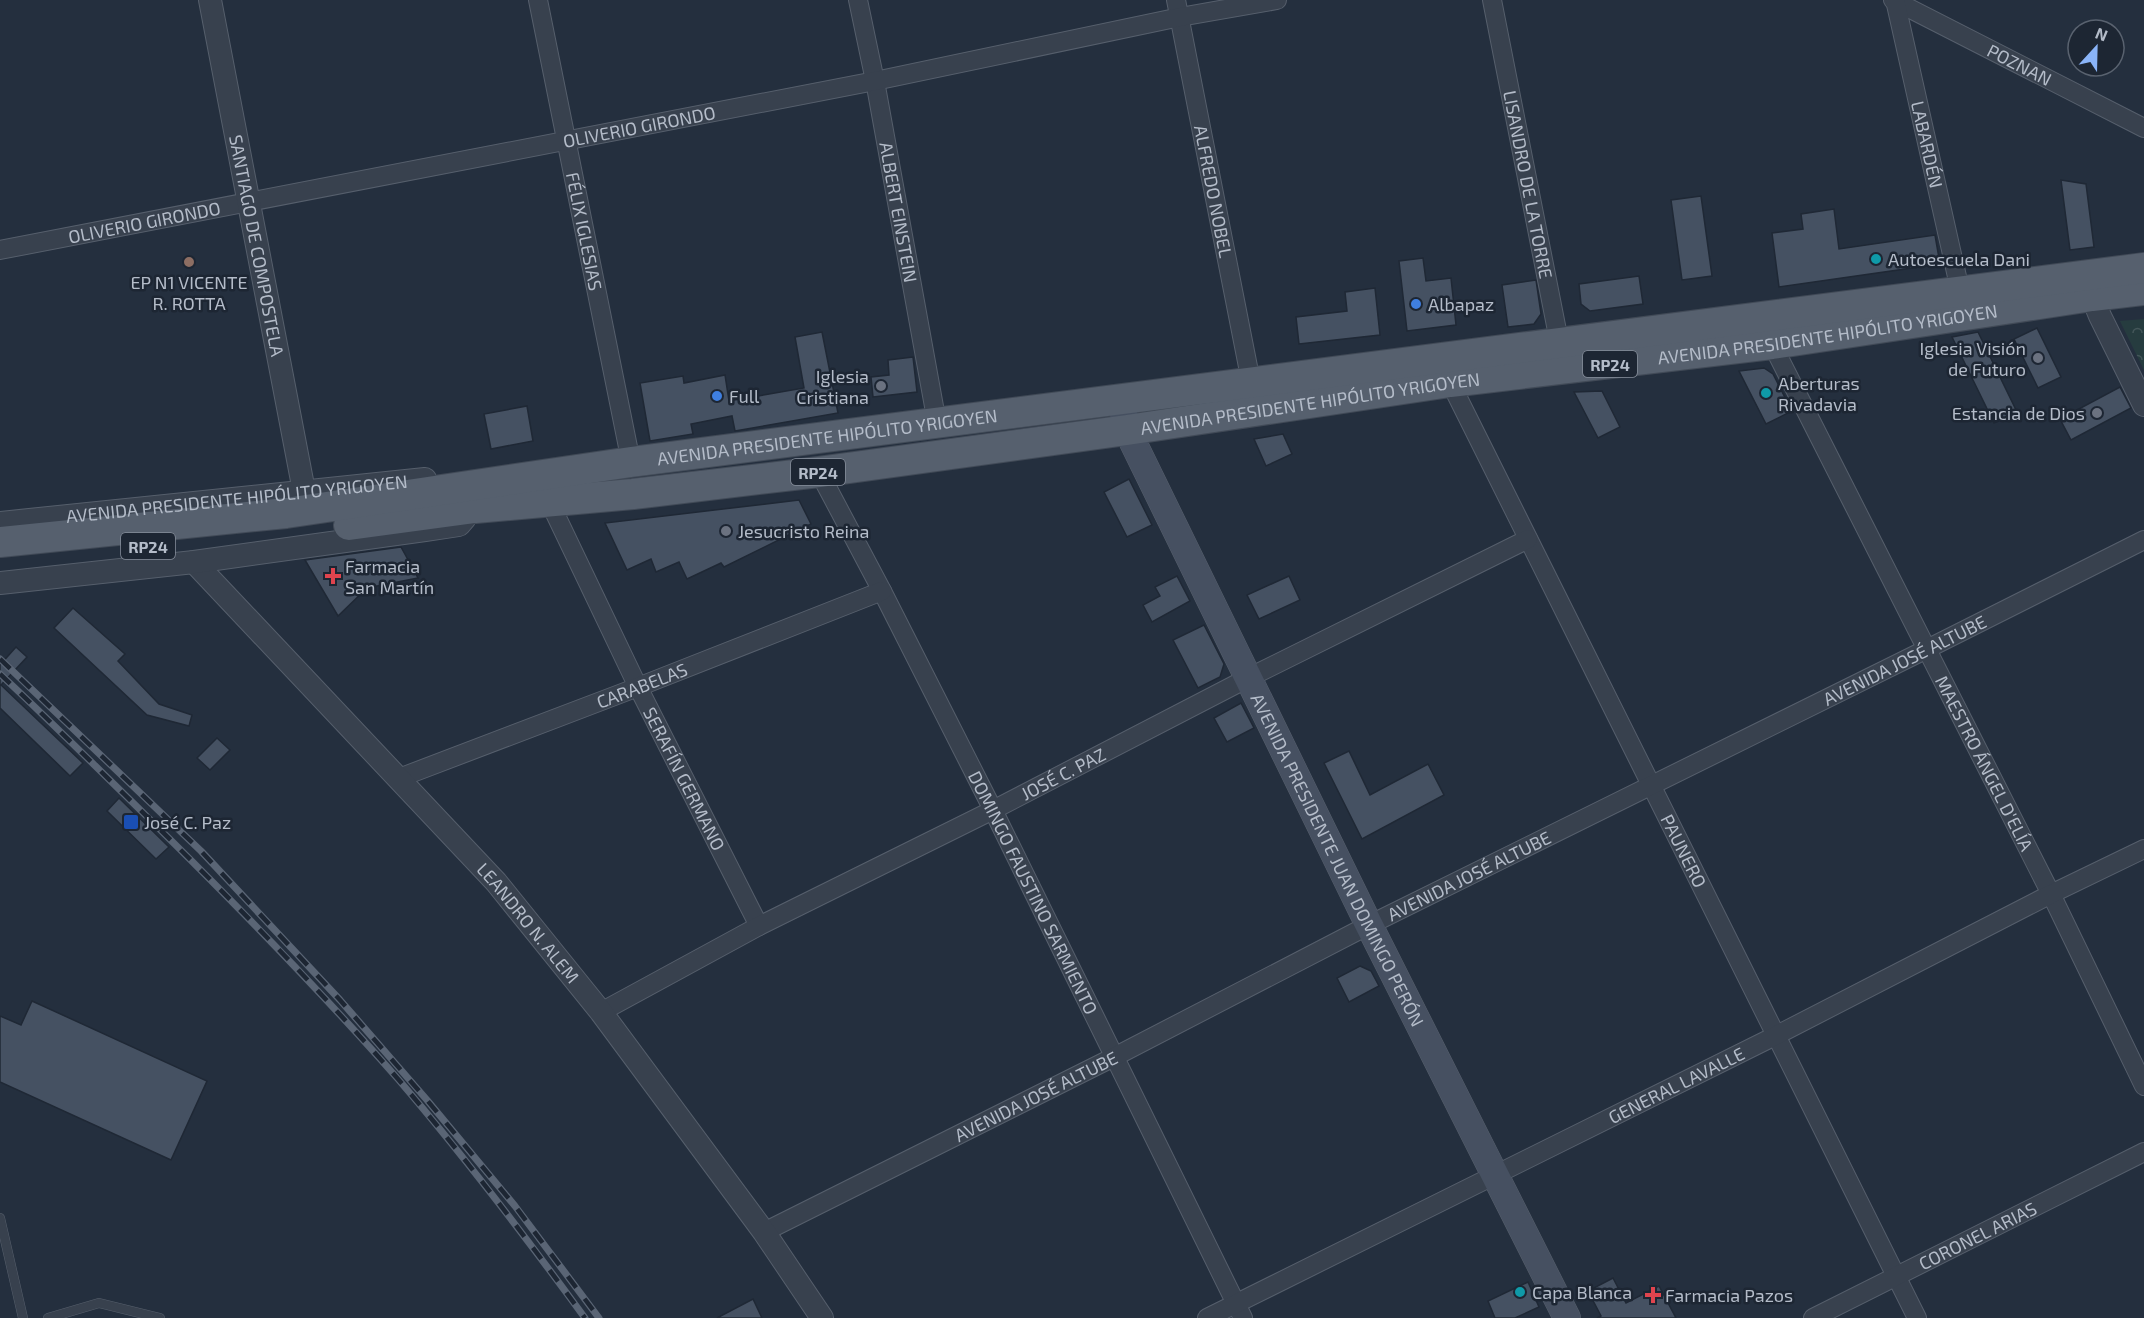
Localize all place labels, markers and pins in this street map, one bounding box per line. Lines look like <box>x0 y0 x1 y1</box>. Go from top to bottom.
place label: Autoescuela Dani <box>1888 248 2030 270</box>
marker: Autoescuela Dani <box>1869 252 1883 266</box>
marker: EP N1 VICENTE R. ROTTA <box>182 255 196 269</box>
place label: EP N1 VICENTE R. ROTTA <box>130 271 248 314</box>
place label: Albapaz <box>1428 293 1494 315</box>
marker: Albapaz <box>1409 297 1423 311</box>
place label: Iglesia Visión de Futuro <box>1919 337 2026 380</box>
marker: Iglesia Visión de Futuro <box>2031 351 2045 365</box>
place label: Iglesia Cristiana <box>796 365 869 408</box>
place label: Aberturas Rivadavia <box>1778 372 1860 415</box>
marker: Iglesia Cristiana <box>874 379 888 393</box>
place label: Full <box>729 385 760 407</box>
marker: Aberturas Rivadavia <box>1759 386 1773 400</box>
marker: Full <box>710 389 724 403</box>
place label: Estancia de Dios <box>1952 402 2085 424</box>
marker: Estancia de Dios <box>2090 406 2104 420</box>
place label: Jesucristo Reina <box>738 520 869 542</box>
marker: Jesucristo Reina <box>719 524 733 538</box>
place label: Farmacia San Martín <box>345 555 434 598</box>
marker: Farmacia San Martín <box>326 569 340 583</box>
place label: José C. Paz <box>144 811 231 833</box>
marker: José C. Paz <box>122 813 140 831</box>
place label: Capa Blanca <box>1532 1281 1632 1303</box>
place label: Farmacia Pazos <box>1665 1284 1793 1306</box>
marker: Capa Blanca <box>1513 1285 1527 1299</box>
marker: Farmacia Pazos <box>1646 1288 1660 1302</box>

